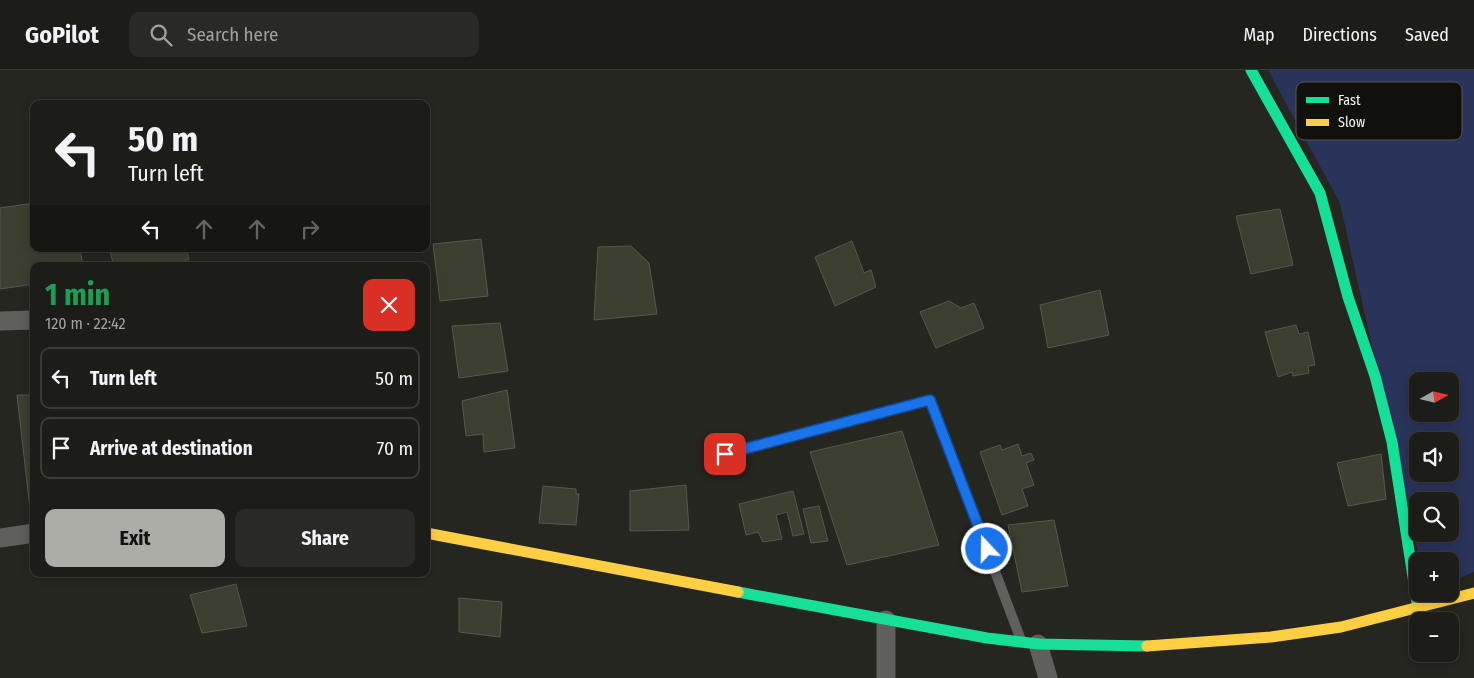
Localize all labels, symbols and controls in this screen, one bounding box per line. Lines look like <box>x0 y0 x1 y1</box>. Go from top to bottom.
search box <box>129 12 479 57</box>
text: GoPilot <box>25 21 99 49</box>
icon: search <box>147 21 175 49</box>
text: Search here <box>187 23 279 46</box>
text: Map <box>1243 24 1275 46</box>
text: Directions <box>1303 24 1377 46</box>
text: Saved <box>1405 24 1449 46</box>
legend <box>1296 82 1462 140</box>
text: Fast <box>1338 92 1361 109</box>
text: Slow <box>1338 114 1365 131</box>
text: 50 m <box>128 118 198 160</box>
icon: left <box>45 120 110 185</box>
text: Turn left <box>128 160 204 187</box>
icon: left <box>137 215 165 243</box>
icon: ahead <box>190 215 218 243</box>
icon: ahead <box>243 215 271 243</box>
icon: right <box>296 215 324 243</box>
text: 1 min <box>45 277 110 313</box>
button: close <box>363 279 415 331</box>
text: 120 m · 22:42 <box>45 314 126 333</box>
icon: left <box>47 364 75 392</box>
text: Turn left <box>90 367 157 390</box>
text: 50 m <box>375 367 413 390</box>
north arrow <box>1409 372 1459 422</box>
map controls <box>1409 372 1459 662</box>
button: sound <box>1409 432 1459 482</box>
pin <box>704 433 746 475</box>
icon: arrive <box>47 434 75 462</box>
text: Arrive at destination <box>90 437 253 460</box>
text: 70 m <box>377 437 413 460</box>
icon: arrive <box>711 440 739 468</box>
button: search <box>1409 492 1459 542</box>
button: Exit <box>45 509 225 567</box>
button: Share <box>235 509 415 567</box>
position arrow <box>960 522 1012 574</box>
button: + <box>1409 552 1459 602</box>
button: − <box>1409 612 1459 662</box>

